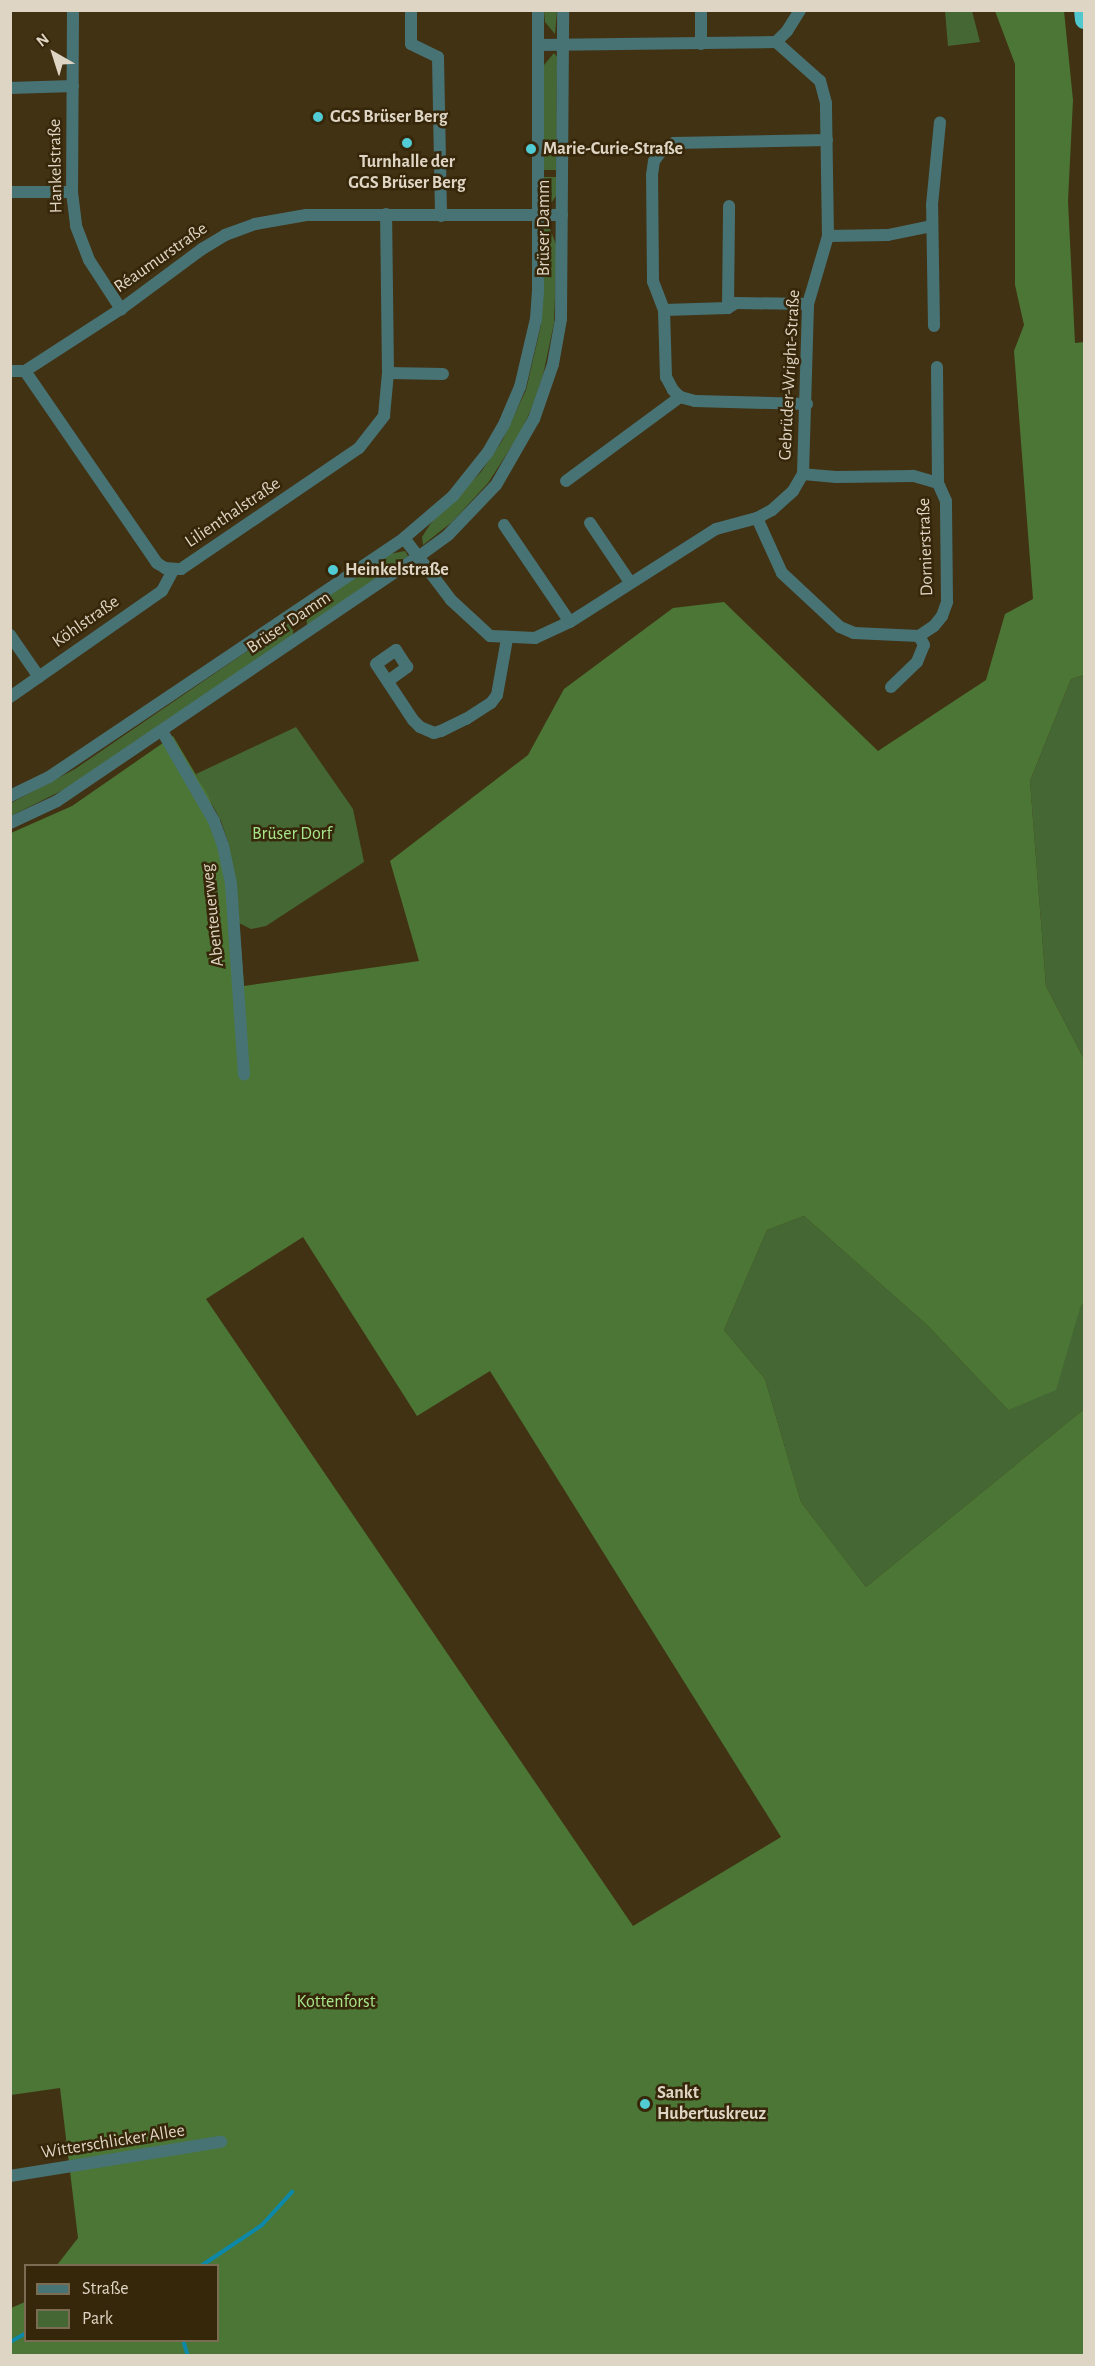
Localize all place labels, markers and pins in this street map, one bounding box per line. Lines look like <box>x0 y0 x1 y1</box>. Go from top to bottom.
place label: GGS Brüser Berg <box>330 106 448 128</box>
marker: GGS Brüser Berg <box>311 110 325 124</box>
marker: Turnhalle der GGS Brüser Berg <box>400 136 414 150</box>
place label: Marie-Curie-Straße <box>543 138 683 160</box>
marker: Marie-Curie-Straße <box>524 142 538 156</box>
place label: Turnhalle der GGS Brüser Berg <box>348 152 466 195</box>
place label: Heinkelstraße <box>345 559 449 581</box>
marker: Heinkelstraße <box>326 563 340 577</box>
place label: Sankt Hubertuskreuz <box>657 2083 766 2126</box>
marker: Sankt Hubertuskreuz <box>638 2097 652 2111</box>

